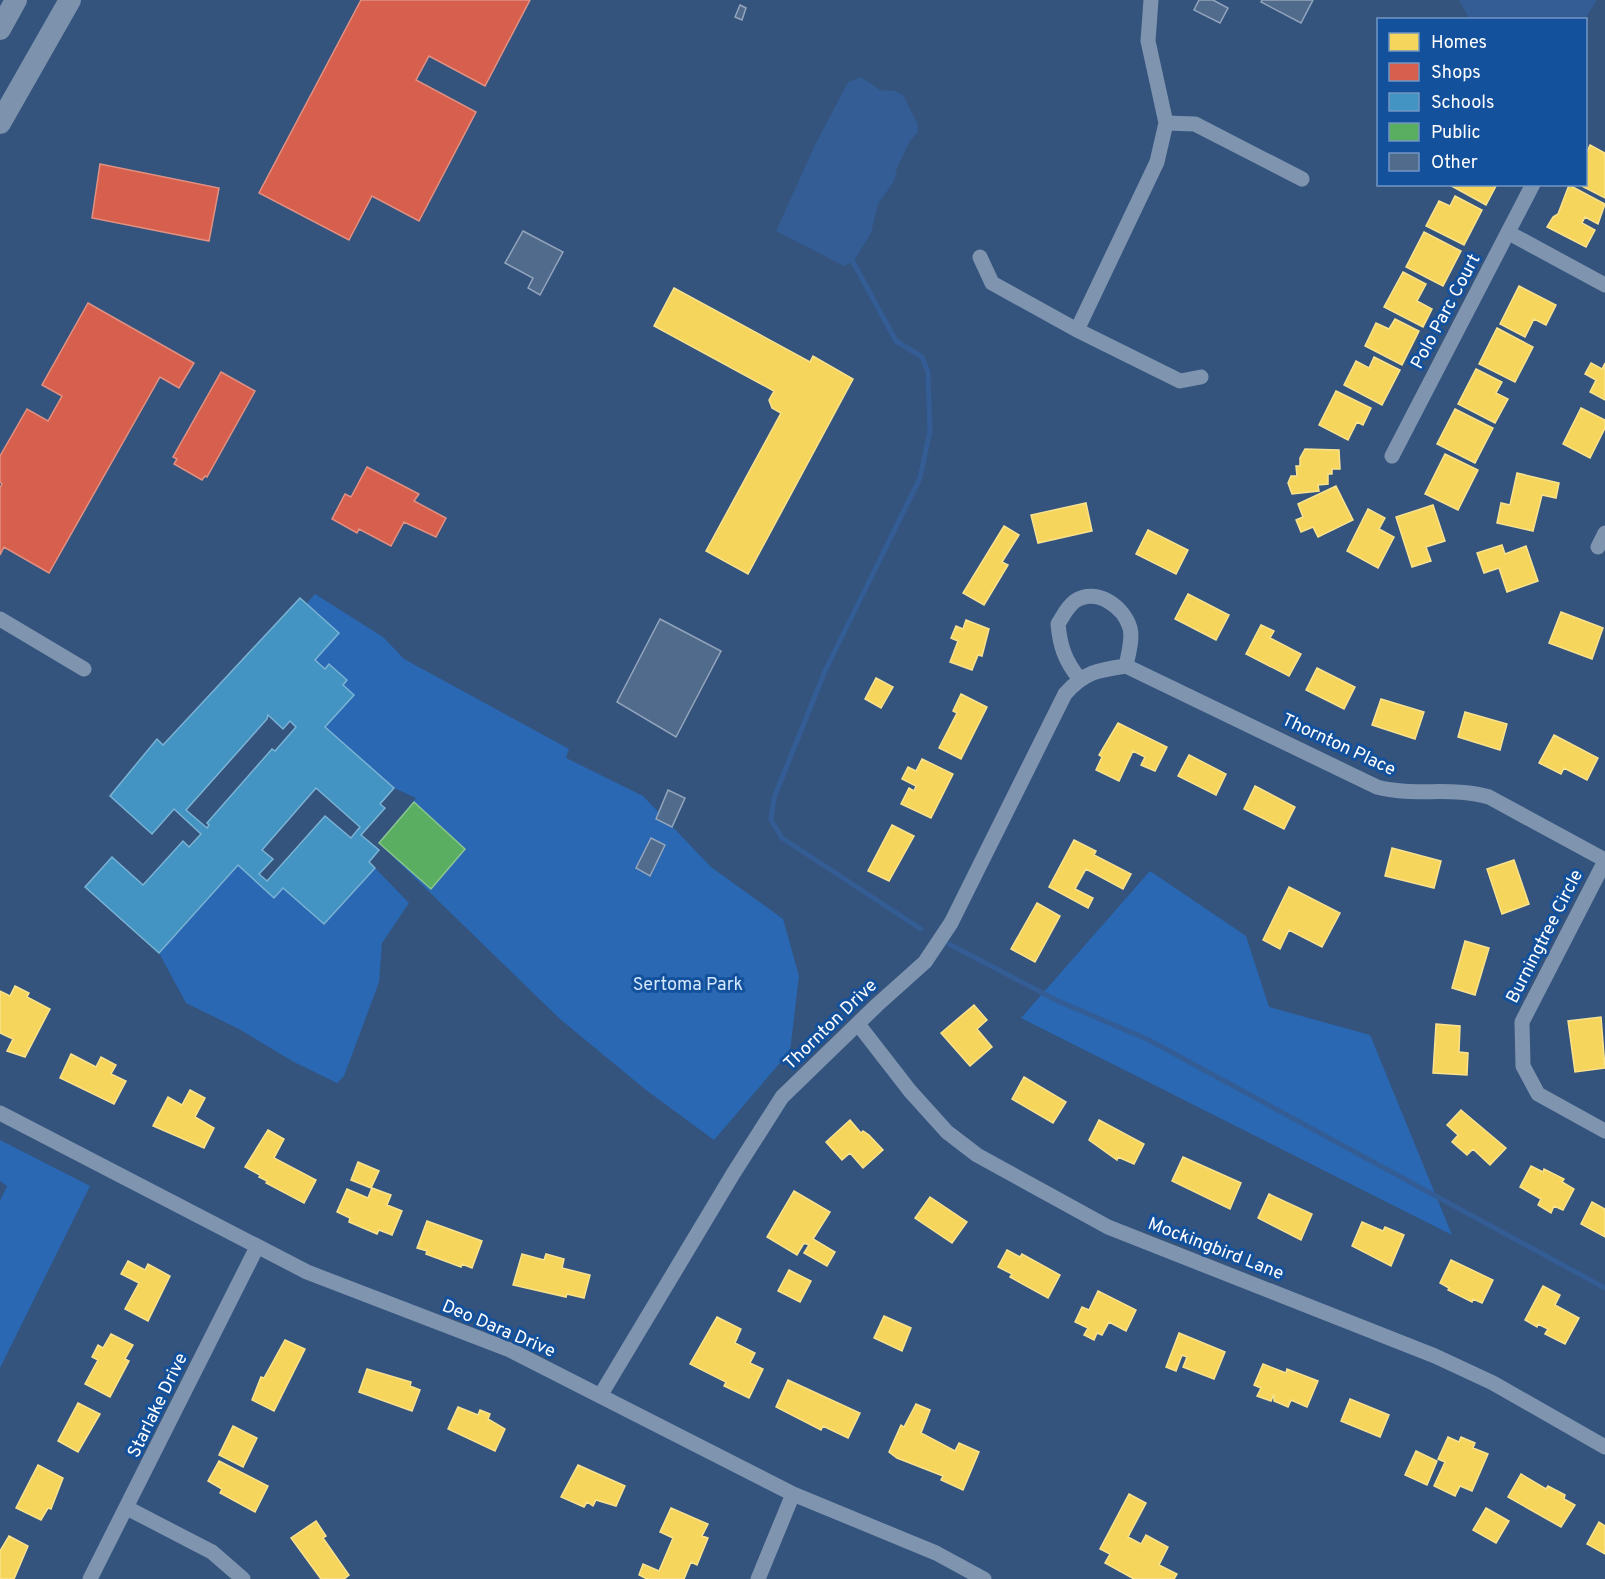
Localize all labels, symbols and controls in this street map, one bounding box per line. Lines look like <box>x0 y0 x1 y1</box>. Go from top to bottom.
legend <box>1377 18 1587 186</box>
text: Homes <box>1431 32 1487 55</box>
text: Shops <box>1431 62 1481 85</box>
text: Schools <box>1431 92 1494 115</box>
text: Public <box>1431 122 1481 145</box>
text: Other <box>1431 152 1478 175</box>
street label: Polo Parc Court <box>1406 250 1486 373</box>
street label: Thornton Place <box>1278 709 1399 782</box>
street label: Burningtree Circle <box>1502 866 1589 1007</box>
park label: Sertoma Park <box>633 974 743 997</box>
street label: Thornton Drive <box>779 975 883 1075</box>
street label: Mockingbird Lane <box>1144 1213 1287 1286</box>
street label: Deo Dara Drive <box>438 1295 559 1364</box>
street label: Starlake Drive <box>123 1350 194 1462</box>

